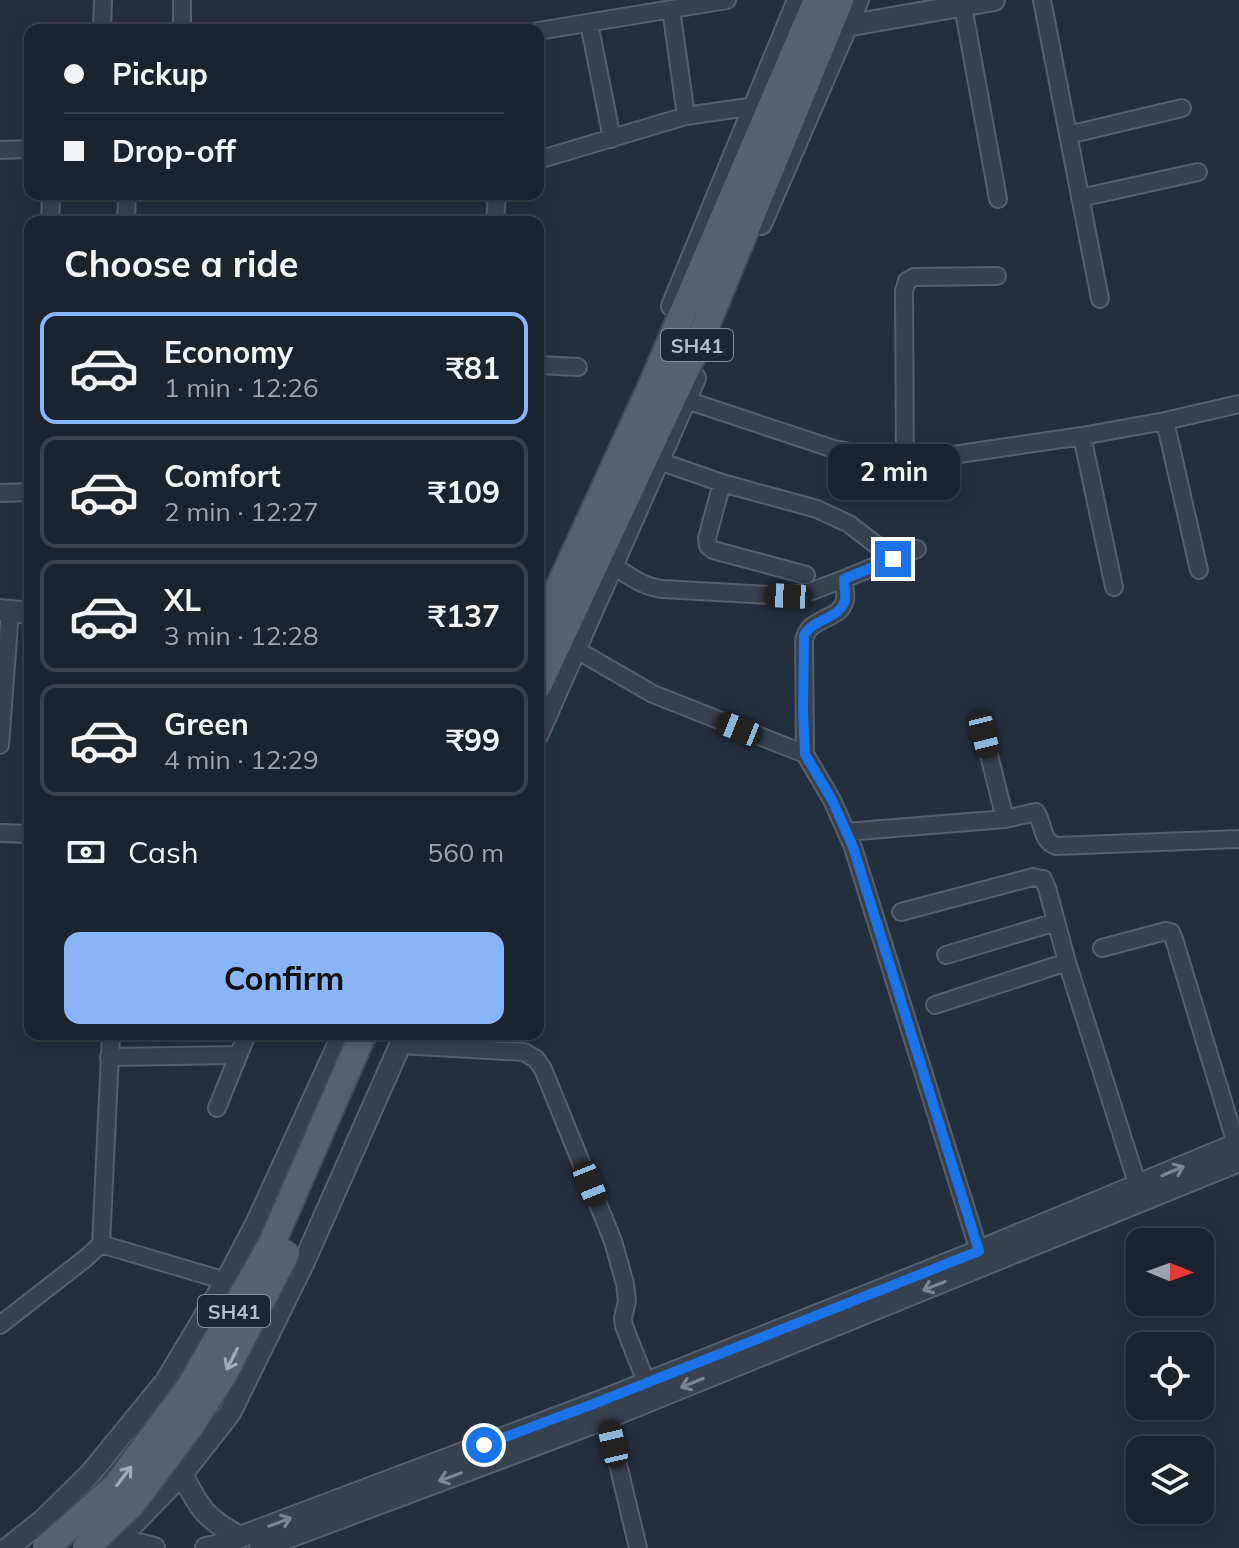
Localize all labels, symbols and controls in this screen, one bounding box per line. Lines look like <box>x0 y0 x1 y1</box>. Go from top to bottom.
text: Pickup <box>112 55 208 93</box>
text: Drop-off <box>112 132 236 170</box>
text: Choose a ride <box>64 241 298 286</box>
road number: SH41 <box>661 329 733 361</box>
icon: car <box>68 332 140 404</box>
text: Economy <box>164 333 293 371</box>
text: ₹81 <box>446 349 500 387</box>
text: 1 min · 12:26 <box>164 371 319 404</box>
callout: 2 min <box>827 443 959 499</box>
text: 2 min <box>860 455 928 488</box>
icon: car <box>68 456 140 528</box>
text: Comfort <box>164 457 281 495</box>
text: ₹109 <box>428 473 500 511</box>
text: 2 min · 12:27 <box>164 495 319 528</box>
route end <box>875 541 911 577</box>
icon: car <box>68 580 140 652</box>
text: XL <box>164 581 201 619</box>
car <box>763 583 813 609</box>
text: ₹137 <box>428 597 500 635</box>
text: 3 min · 12:28 <box>164 619 319 652</box>
icon: car <box>68 704 140 776</box>
text: Green <box>164 705 249 743</box>
car <box>712 709 766 749</box>
car <box>967 709 1001 761</box>
text: ₹99 <box>446 721 500 759</box>
text: 4 min · 12:29 <box>164 743 319 776</box>
icon: cash <box>64 830 108 874</box>
text: Cash <box>128 833 199 871</box>
text: 560 m <box>428 836 504 869</box>
button: Confirm <box>64 932 504 1024</box>
car <box>570 1157 610 1211</box>
one-way arrow <box>1160 1162 1185 1177</box>
north arrow <box>1126 1228 1214 1316</box>
map controls <box>1126 1228 1214 1524</box>
one-way arrow <box>922 1280 947 1294</box>
road number: SH41 <box>198 1295 270 1327</box>
button: locate <box>1126 1332 1214 1420</box>
one-way arrow <box>224 1346 240 1370</box>
one-way arrow <box>680 1377 705 1392</box>
car <box>596 1418 630 1470</box>
route start <box>466 1427 502 1463</box>
button: layers <box>1126 1436 1214 1524</box>
one-way arrow <box>115 1466 132 1488</box>
one-way arrow <box>438 1470 463 1485</box>
one-way arrow <box>267 1514 292 1528</box>

